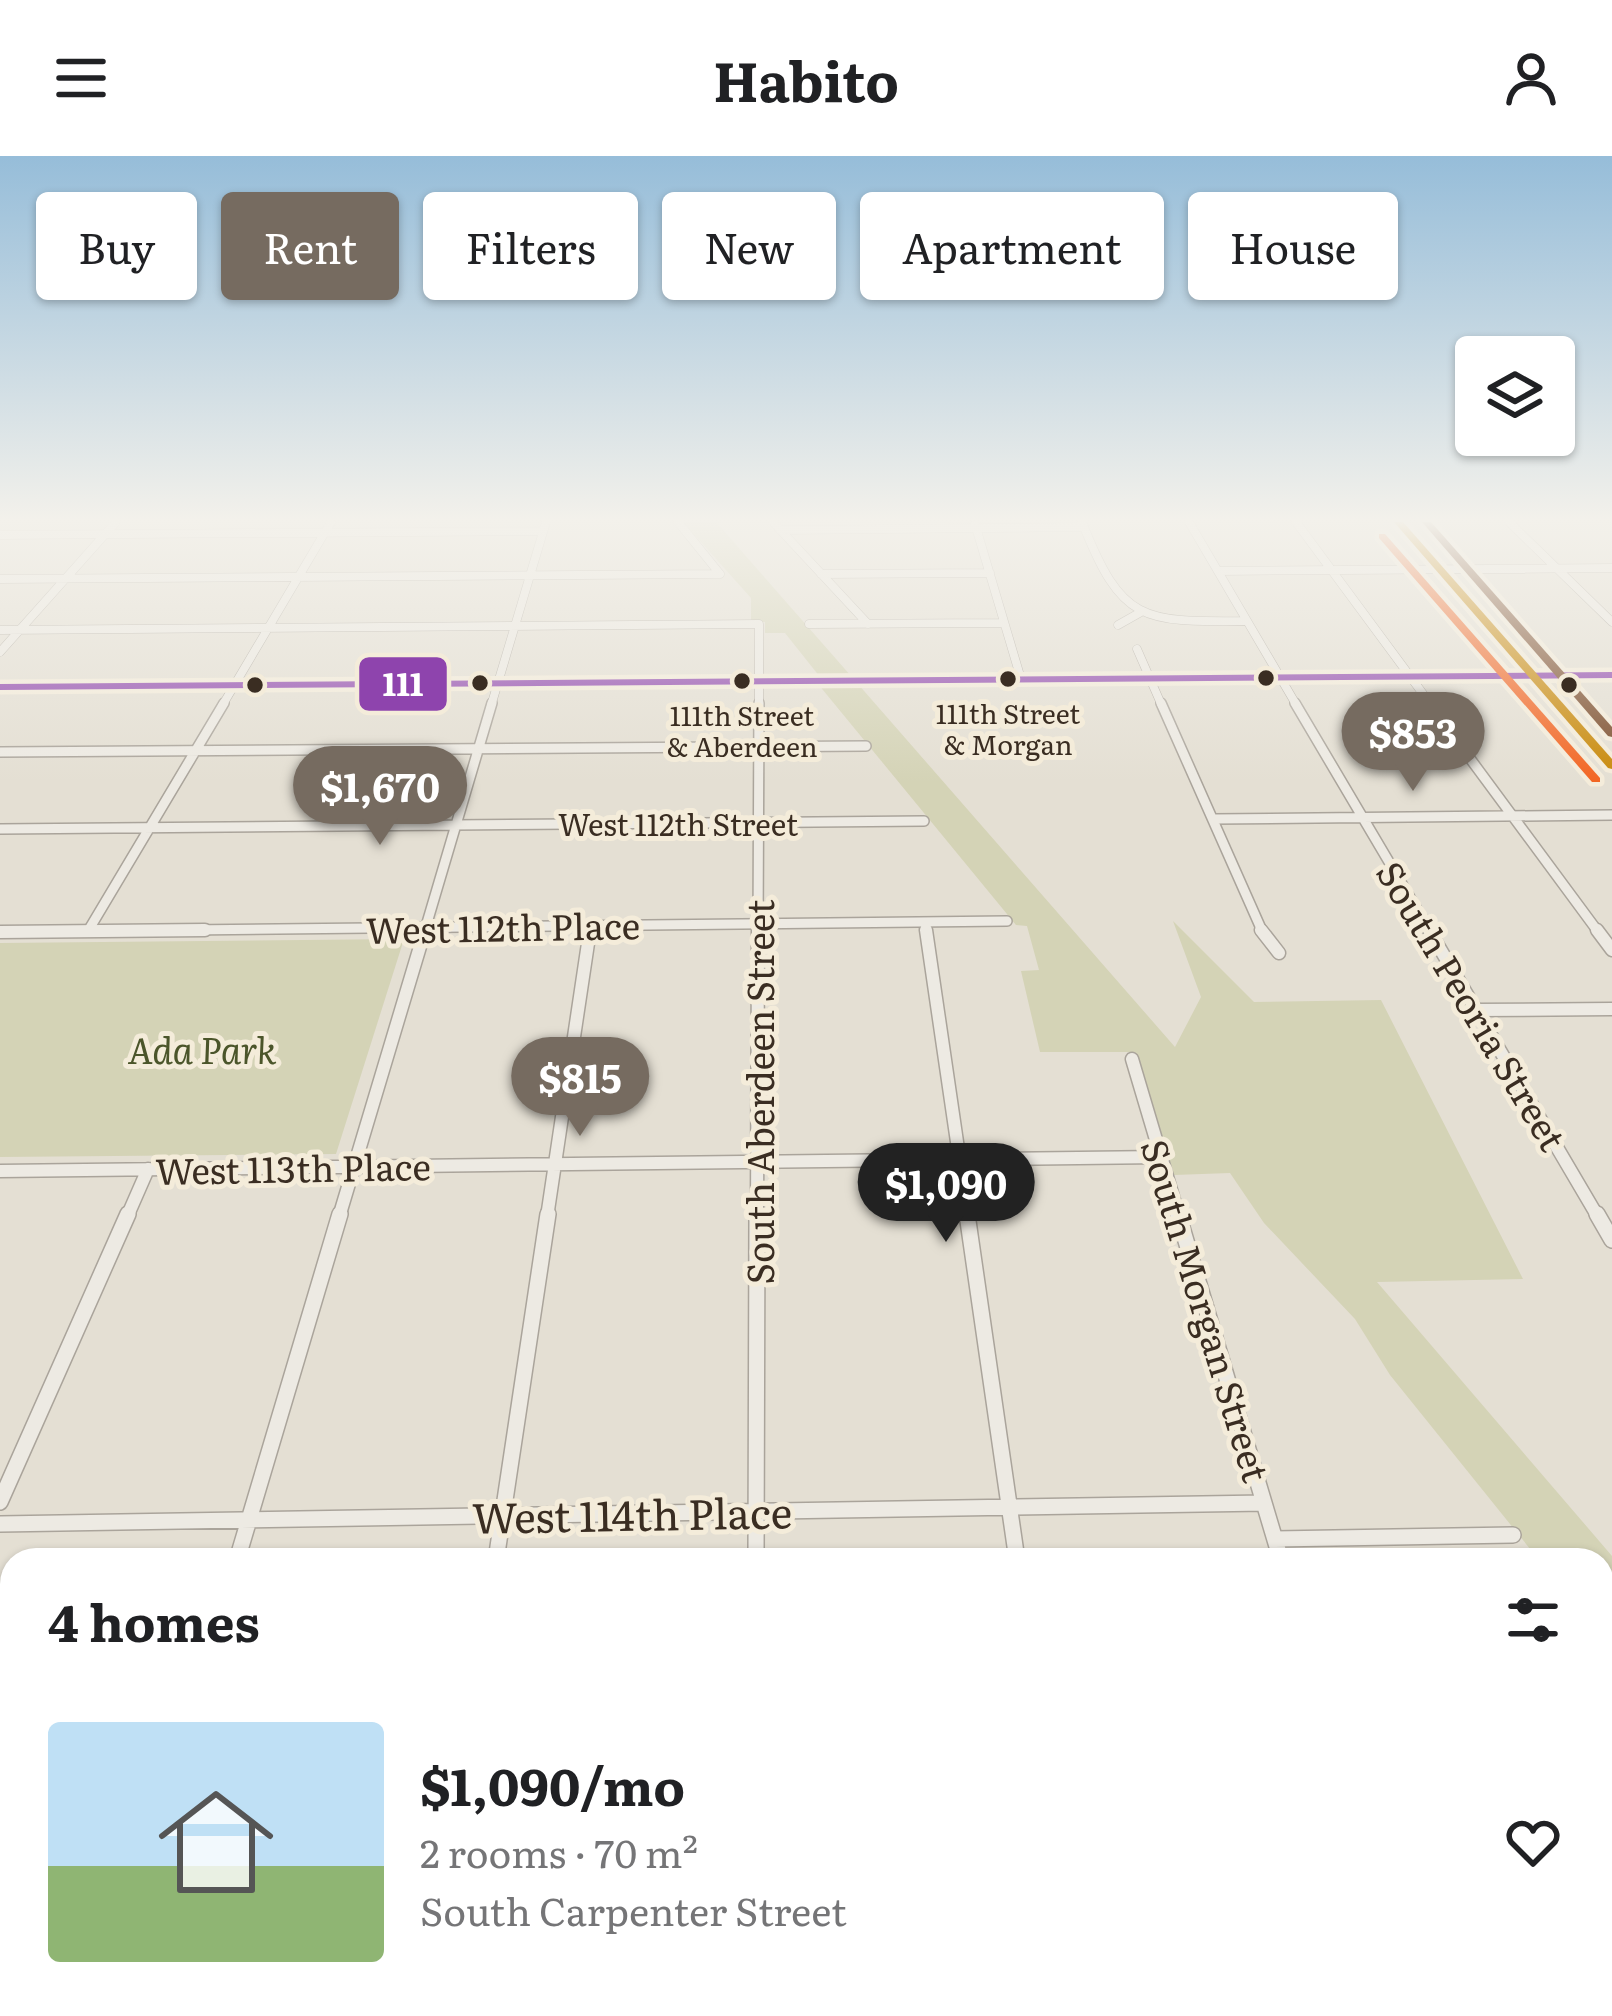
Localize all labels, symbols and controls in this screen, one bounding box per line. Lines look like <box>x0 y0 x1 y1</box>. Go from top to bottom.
text: Habito <box>713 38 899 119</box>
icon: menu <box>48 45 114 111</box>
icon: person <box>1498 45 1564 111</box>
chip: Buy <box>36 192 197 300</box>
chip: Rent <box>221 192 399 300</box>
chip: Filters <box>423 192 638 300</box>
chip: New <box>662 192 836 300</box>
chip: Apartment <box>860 192 1164 300</box>
chip: House <box>1188 192 1398 300</box>
map controls <box>1455 336 1575 456</box>
button: layers <box>1455 336 1575 456</box>
line badge: 111 <box>357 655 449 713</box>
text: 111 <box>383 657 424 706</box>
unlabelled marker <box>1255 667 1277 689</box>
marker: 111th Street & Morgan <box>997 668 1019 690</box>
marker: 111th Street & Aberdeen <box>731 670 753 692</box>
unlabelled marker <box>469 672 491 694</box>
unlabelled marker <box>244 674 266 696</box>
unlabelled marker <box>1558 674 1580 696</box>
place label: 111th Street & Morgan <box>936 692 1080 763</box>
pin: $853 <box>1342 692 1484 794</box>
place label: 111th Street & Aberdeen <box>666 694 818 765</box>
text: $853 <box>1369 702 1457 760</box>
pin: $1,670 <box>282 746 478 848</box>
text: $1,670 <box>320 756 440 814</box>
street label: West 112th Street <box>558 801 798 845</box>
street label: South Peoria Street <box>1365 850 1581 1160</box>
street label: West 112th Place <box>365 897 641 955</box>
street label: South Aberdeen Street <box>732 899 785 1285</box>
park label: Ada Park <box>128 1022 277 1075</box>
pin: $815 <box>509 1037 651 1139</box>
text: $815 <box>538 1047 622 1105</box>
street label: South Morgan Street <box>1130 1132 1284 1488</box>
street label: West 113th Place <box>155 1138 431 1196</box>
pin: $1,090 <box>848 1143 1044 1245</box>
text: $1,090 <box>885 1153 1007 1211</box>
street label: West 114th Place <box>471 1479 793 1547</box>
text: 4 homes <box>48 1582 260 1658</box>
icon: filters <box>1500 1587 1566 1653</box>
text: $1,090/mo <box>420 1746 685 1822</box>
icon: home <box>144 1770 288 1914</box>
icon: heart <box>1500 1809 1566 1875</box>
text: 2 rooms · 70 m² <box>420 1822 698 1880</box>
text: South Carpenter Street <box>420 1880 847 1938</box>

